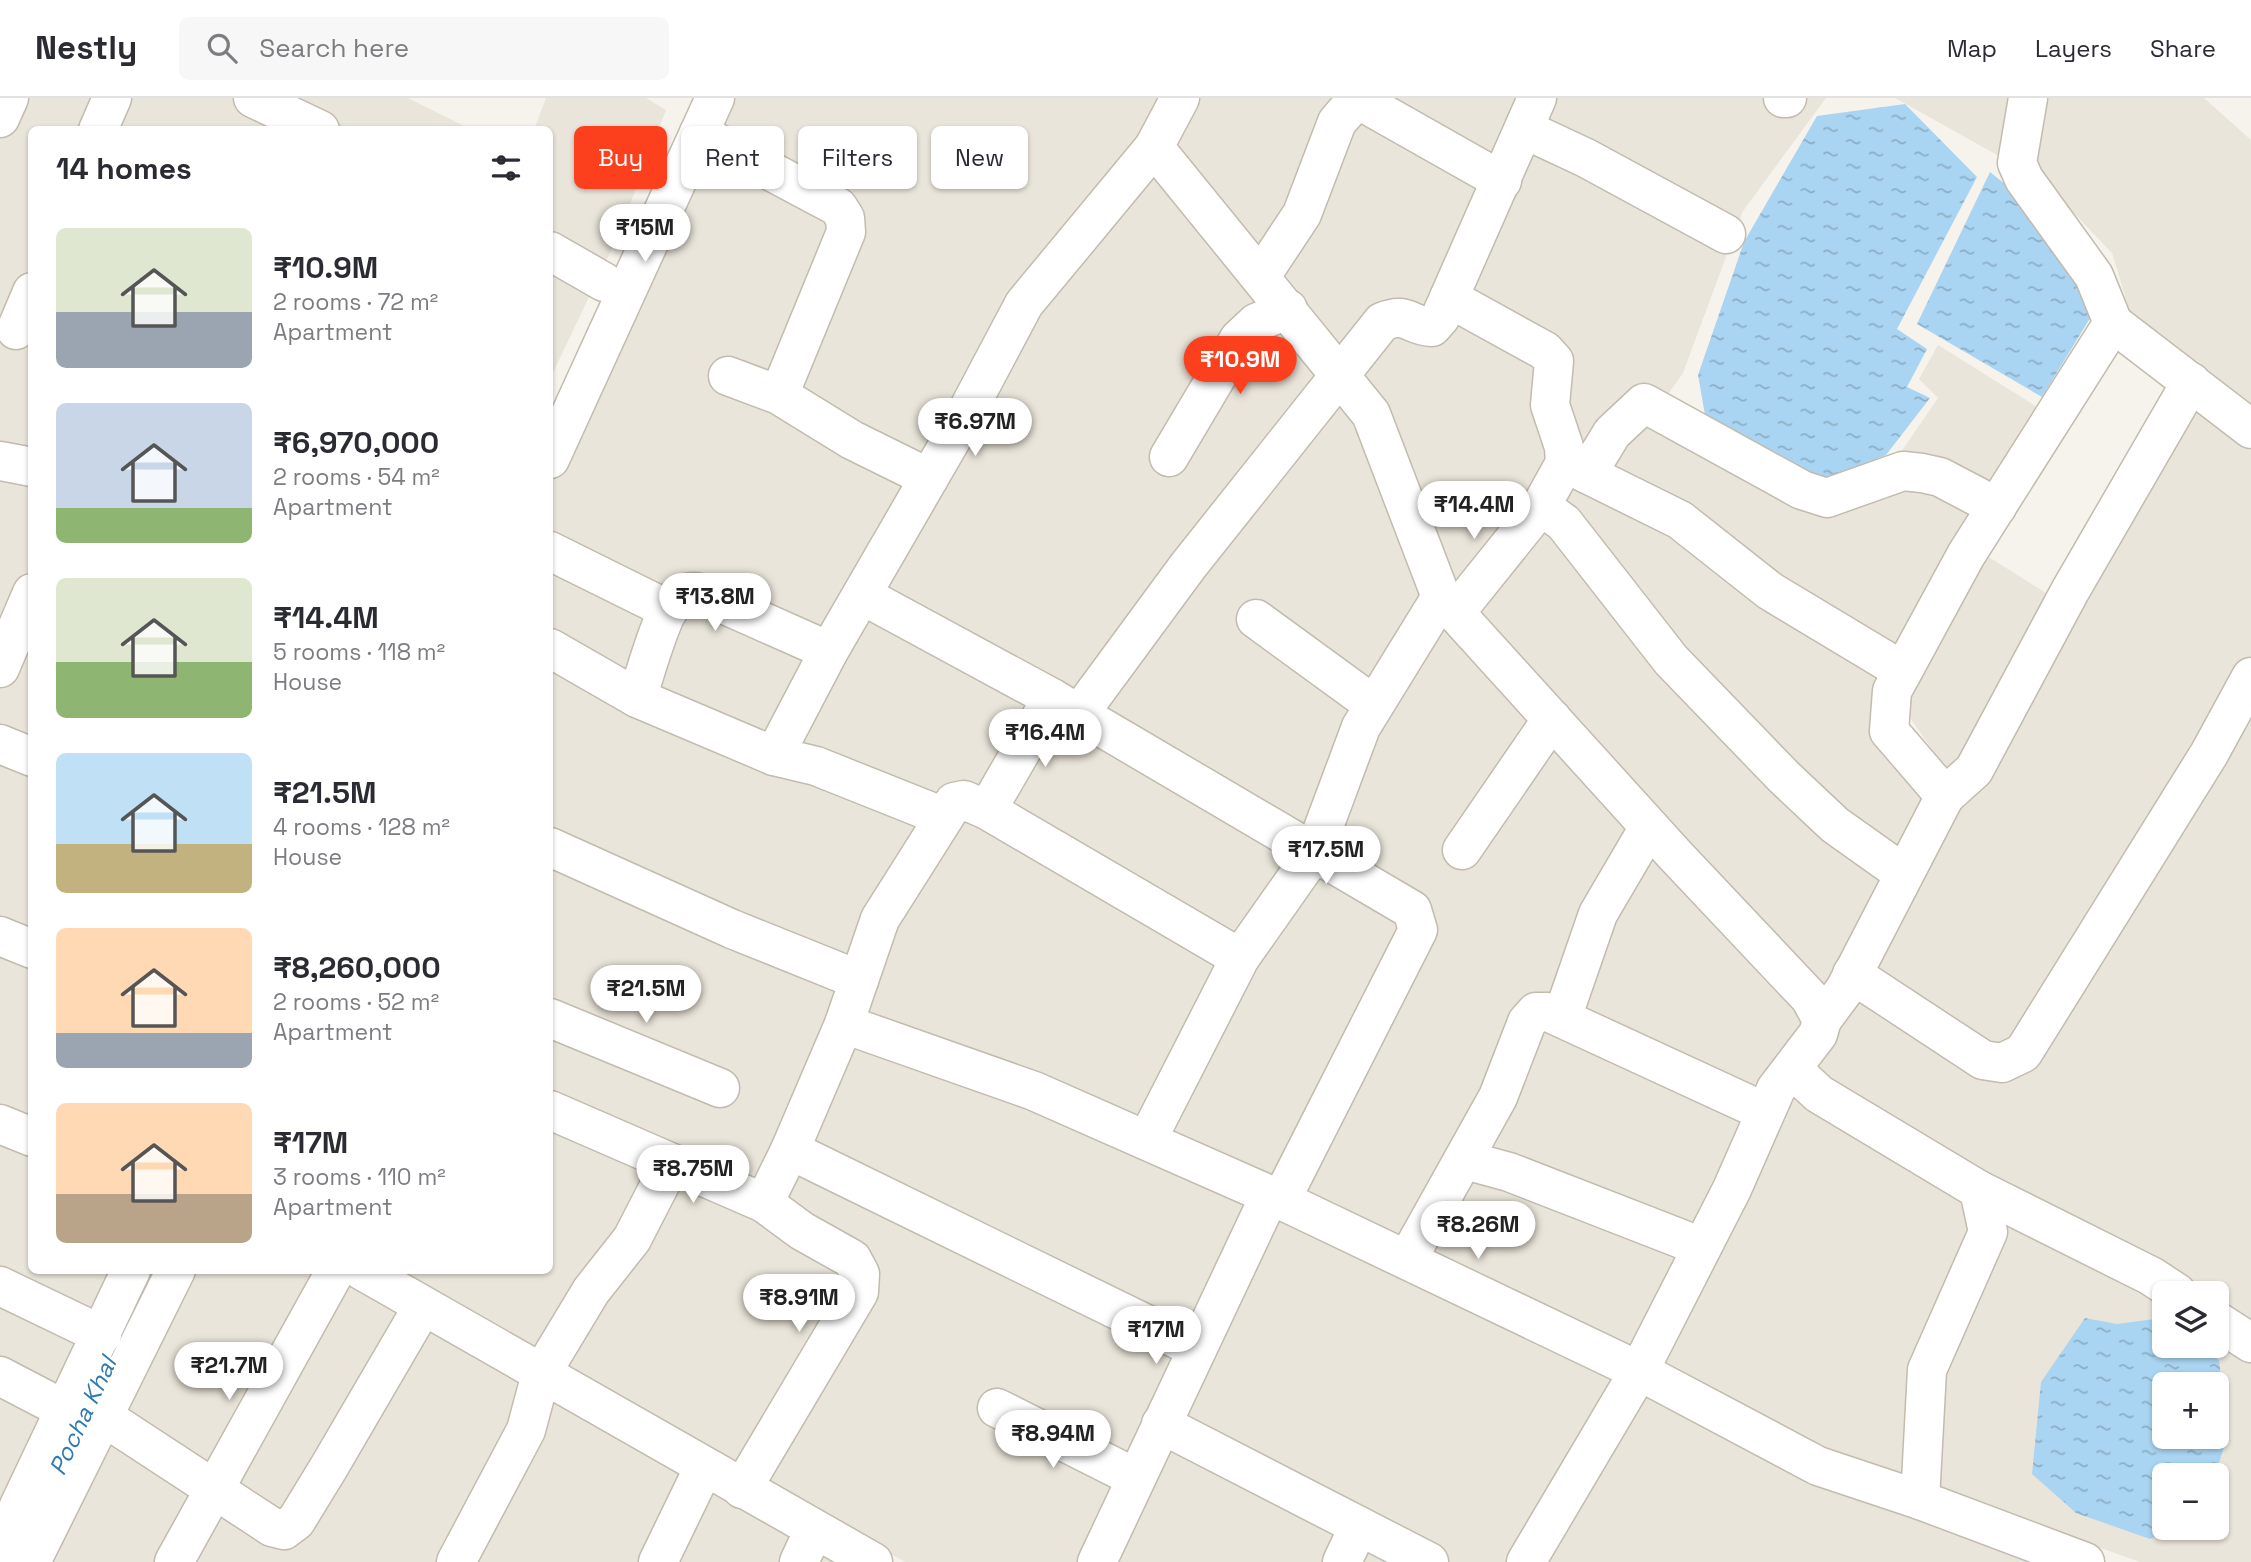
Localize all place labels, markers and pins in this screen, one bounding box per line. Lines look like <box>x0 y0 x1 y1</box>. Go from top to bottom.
pin: ₹15M <box>604 204 686 264</box>
pin: ₹10.9M <box>1183 336 1297 396</box>
pin: ₹6.97M <box>918 398 1032 458</box>
pin: ₹14.4M <box>1417 482 1531 541</box>
pin: ₹13.8M <box>658 574 772 633</box>
pin: ₹16.4M <box>988 710 1102 769</box>
pin: ₹17.5M <box>1269 826 1383 886</box>
pin: ₹21.5M <box>589 965 703 1025</box>
pin: ₹8.75M <box>636 1146 750 1205</box>
pin: ₹8.26M <box>1421 1202 1535 1261</box>
pin: ₹8.91M <box>742 1274 856 1334</box>
pin: ₹17M <box>1115 1306 1197 1366</box>
pin: ₹21.7M <box>172 1342 286 1402</box>
pin: ₹8.94M <box>996 1410 1110 1470</box>

